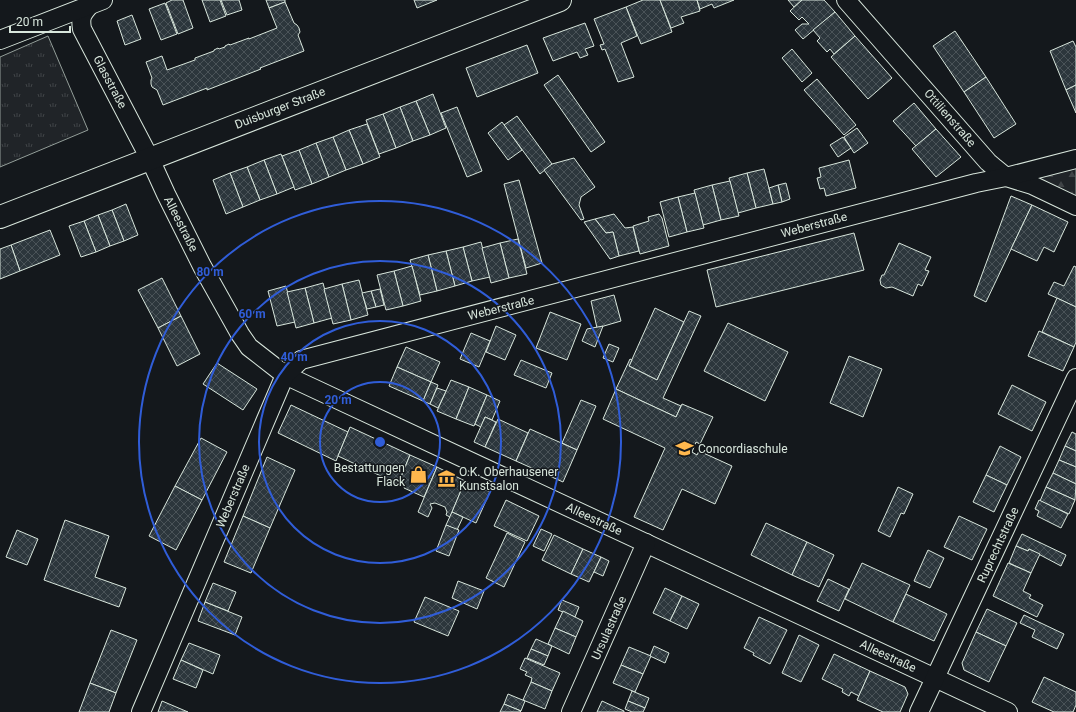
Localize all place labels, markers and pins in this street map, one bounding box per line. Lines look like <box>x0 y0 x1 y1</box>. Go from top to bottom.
centre of rings <box>373 435 387 449</box>
school or university icon: Concordiaschule <box>675 439 695 459</box>
place label: Concordiaschule <box>698 442 788 456</box>
place label: Bestattungen Flack <box>334 461 406 489</box>
shop icon: Bestattungen Flack <box>408 465 428 485</box>
place label: O.K. Oberhausener Kunstsalon <box>459 465 558 493</box>
museum icon: O.K. Oberhausener Kunstsalon <box>436 469 456 489</box>

